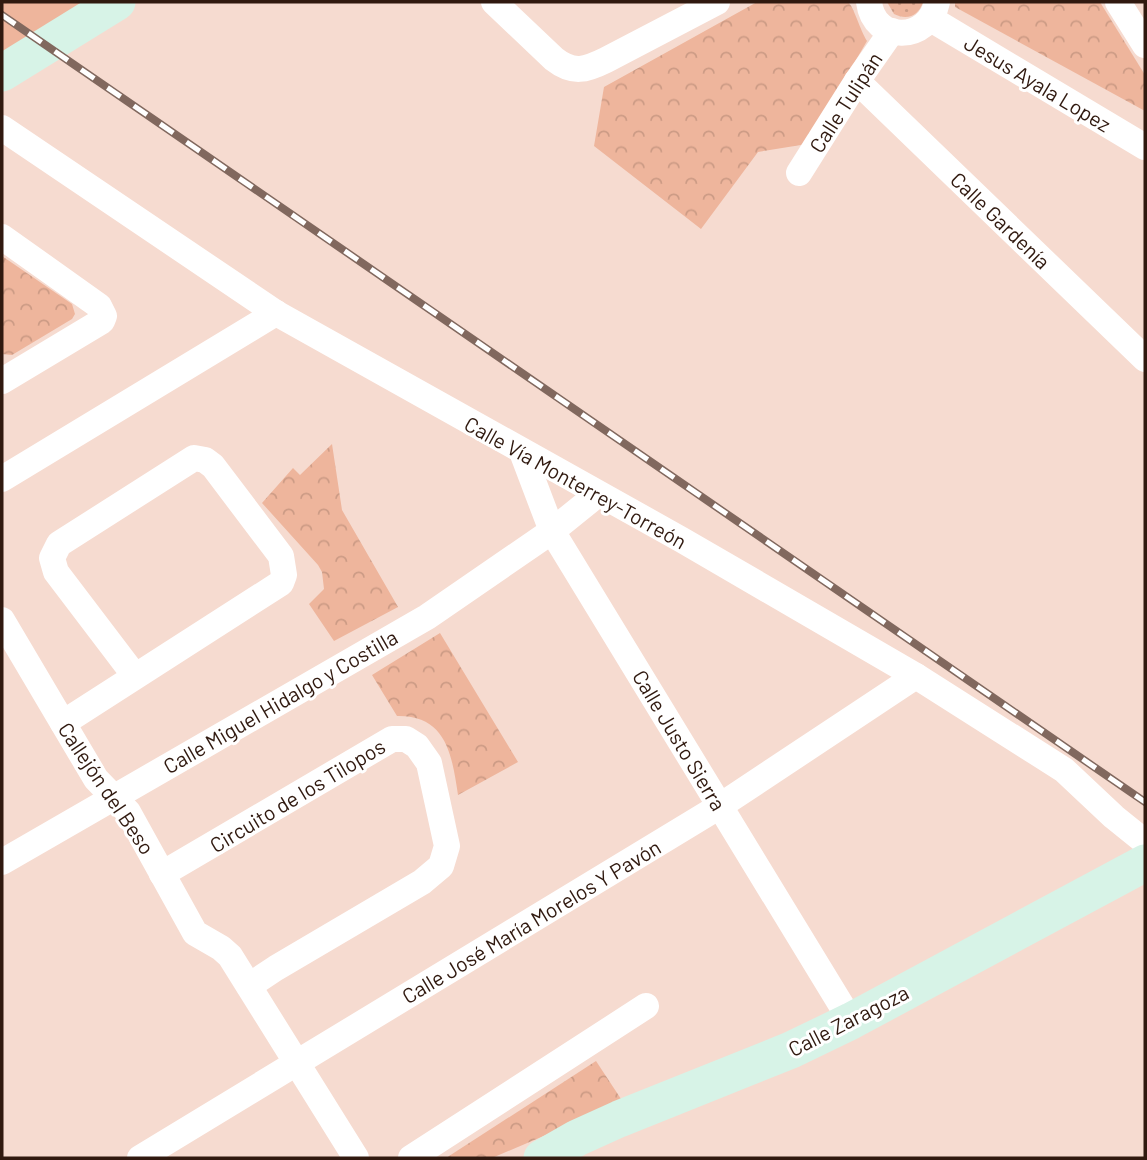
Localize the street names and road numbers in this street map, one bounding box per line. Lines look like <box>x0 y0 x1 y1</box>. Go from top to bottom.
street label: Jesus Ayala Lopez <box>960 29 1116 137</box>
street label: Calle Tulipán <box>803 47 887 157</box>
street label: Calle Gardenía <box>946 166 1056 274</box>
street label: Calle Vía Monterrey-Torreón <box>461 410 691 554</box>
street label: Calle Miguel Hidalgo y Costilla <box>159 624 401 778</box>
street label: Calle Justo Sierra <box>628 665 732 815</box>
street label: Callejón del Beso <box>54 717 160 859</box>
street label: Circuito de los Tilopos <box>205 733 389 857</box>
street label: Calle José María Morelos Y Pavón <box>397 834 665 1008</box>
street label: Calle Zaragoza <box>784 979 912 1061</box>

